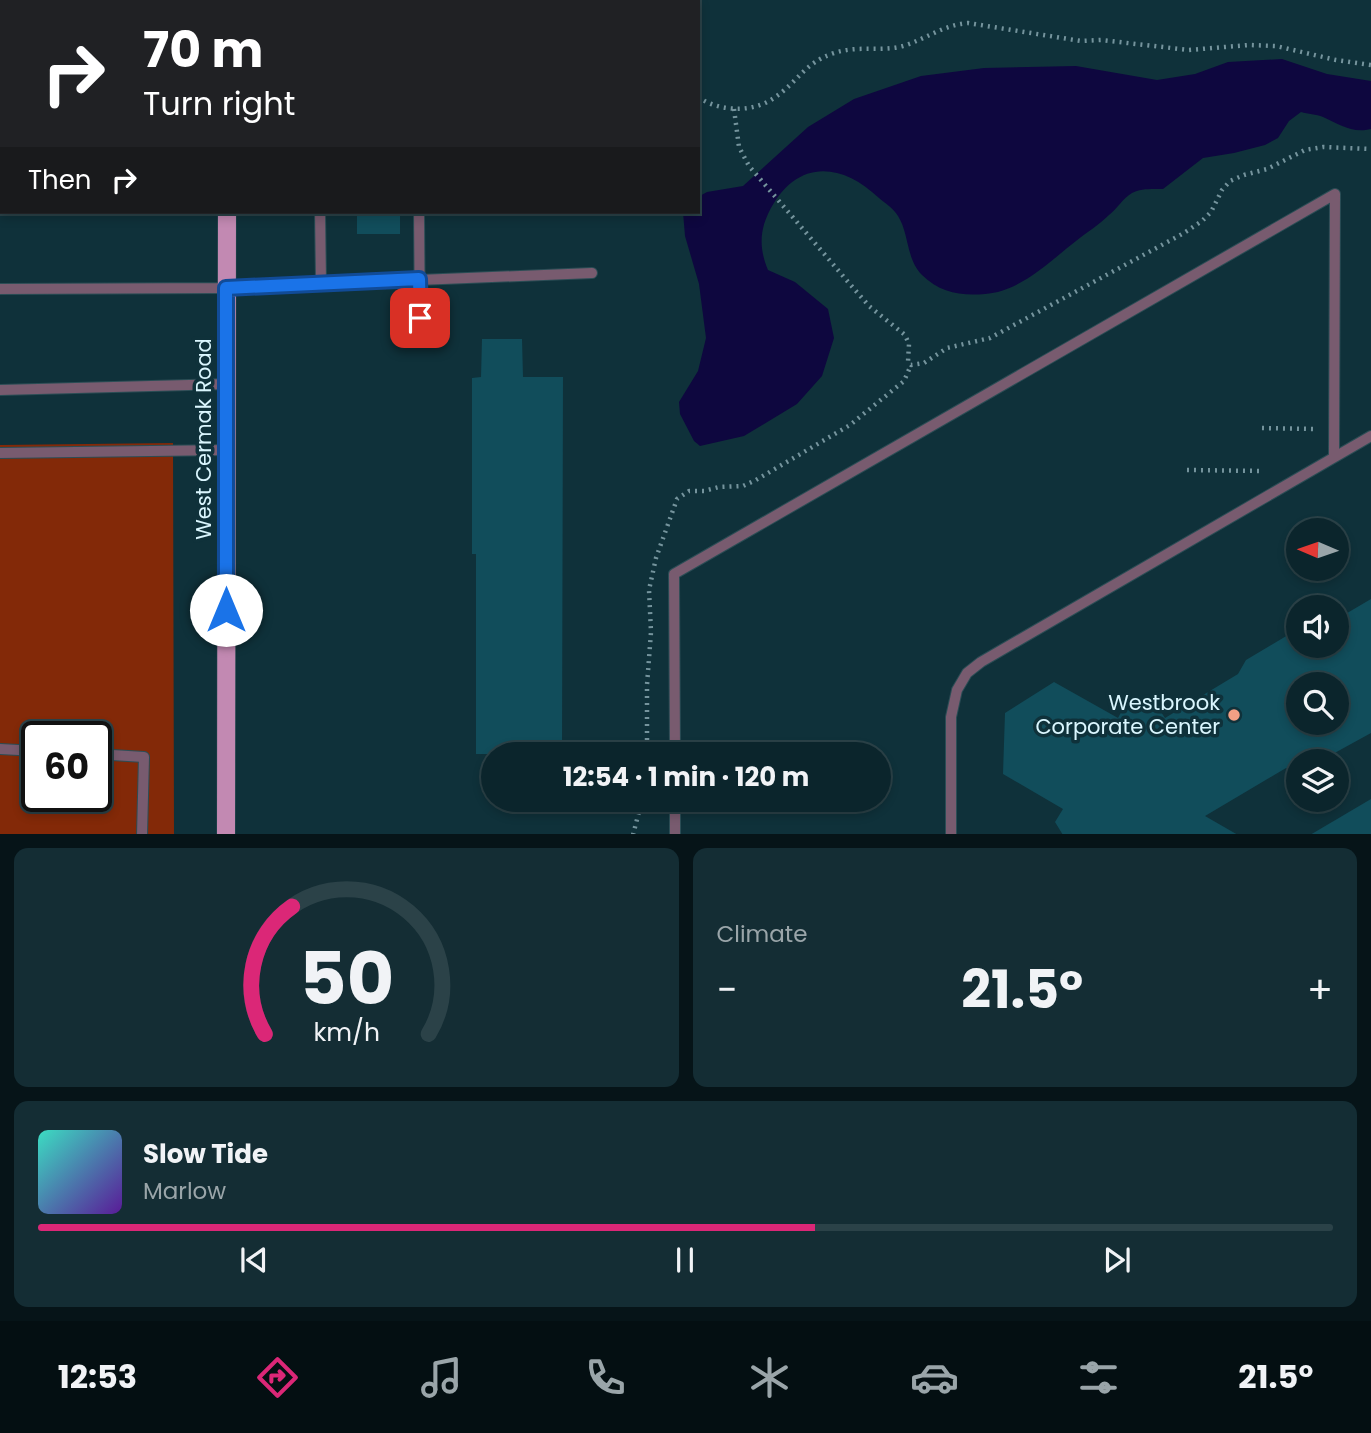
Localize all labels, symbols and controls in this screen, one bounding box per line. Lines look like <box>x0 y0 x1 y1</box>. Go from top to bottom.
text: 70 m <box>143 16 263 84</box>
icon: right <box>28 28 119 119</box>
text: Turn right <box>143 81 295 126</box>
icon: right <box>105 161 143 199</box>
text: Then <box>28 162 91 198</box>
pin <box>390 288 450 348</box>
icon: arrive <box>401 299 439 337</box>
street label: West Cermak Road <box>189 338 218 540</box>
north arrow <box>1286 518 1349 581</box>
map controls <box>1286 518 1349 812</box>
position arrow <box>189 573 263 647</box>
button: sound <box>1286 595 1349 658</box>
button: search <box>1286 672 1349 735</box>
place label: Westbrook Corporate Center <box>1035 688 1220 741</box>
marker: Westbrook Corporate Center <box>1226 707 1242 723</box>
speed limit sign: 60 <box>21 721 112 812</box>
button: layers <box>1286 749 1349 812</box>
text: 12:54 · 1 min · 120 m <box>563 759 809 795</box>
text: Climate <box>717 918 807 950</box>
text: 50 <box>299 928 394 1029</box>
text: 21.5° <box>961 953 1083 1026</box>
text: − <box>717 963 737 1016</box>
text: + <box>1307 963 1333 1016</box>
text: km/h <box>313 1014 380 1049</box>
text: Slow Tide <box>143 1136 268 1172</box>
text: Marlow <box>143 1175 226 1207</box>
icon: previous <box>235 1241 273 1279</box>
icon: pause <box>666 1241 704 1279</box>
icon: next <box>1098 1241 1136 1279</box>
icon: directions <box>253 1353 302 1402</box>
icon: music <box>417 1353 466 1402</box>
icon: phone <box>581 1353 630 1402</box>
icon: climate <box>745 1353 794 1402</box>
icon: car <box>910 1353 959 1402</box>
icon: filters <box>1074 1353 1123 1402</box>
text: 12:53 <box>58 1354 137 1399</box>
text: 21.5° <box>1238 1354 1313 1399</box>

